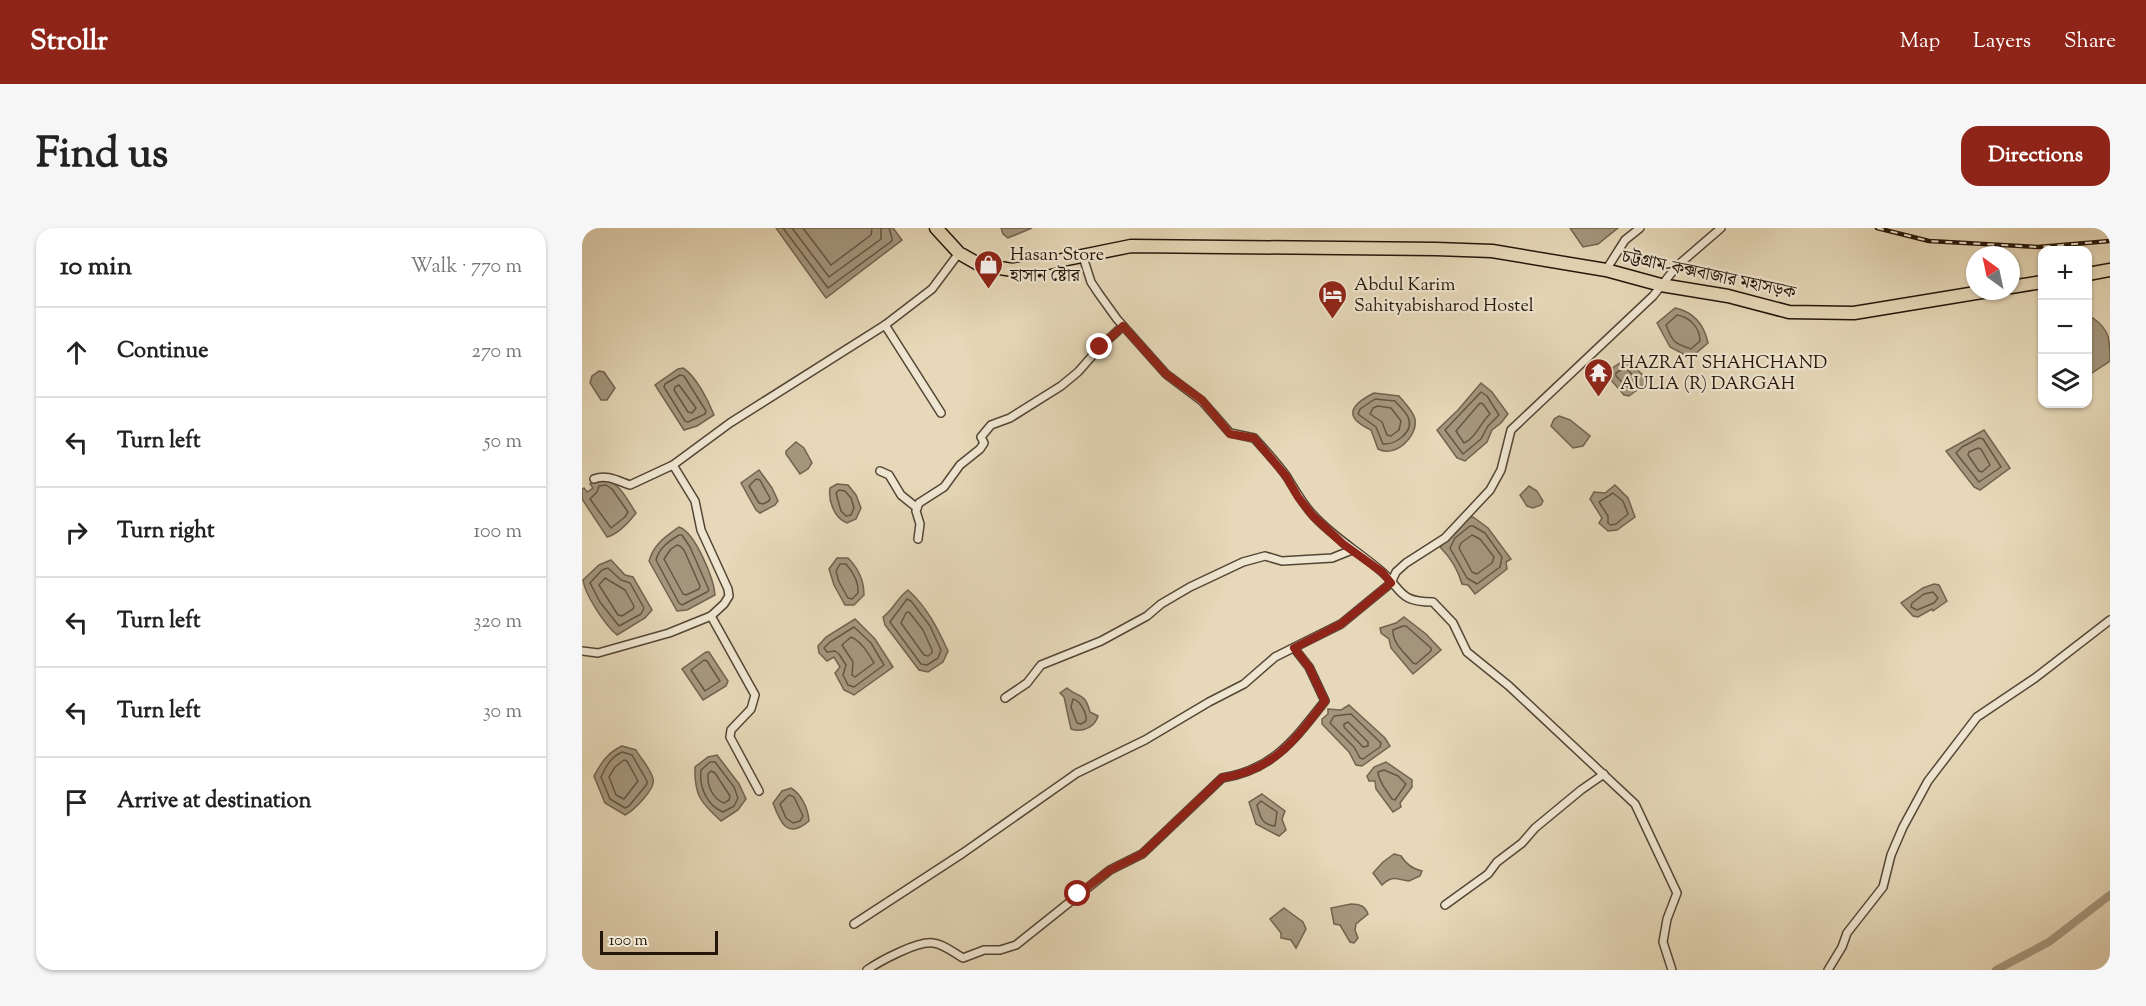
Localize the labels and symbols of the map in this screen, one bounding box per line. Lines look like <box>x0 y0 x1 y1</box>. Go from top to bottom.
place label: Hasan Store হাসান ষ্টোর <box>1009 243 1104 290</box>
street label: চট্টগ্রাম-কক্সবাজার মহাসড়ক <box>1618 245 1799 307</box>
north arrow <box>1966 246 2020 300</box>
shop icon: Hasan Store হাসান ষ্টোর <box>973 248 1005 290</box>
place label: Abdul Karim Sahityabisharod Hostel <box>1354 273 1534 320</box>
hotel icon: Abdul Karim Sahityabisharod Hostel <box>1317 278 1349 320</box>
route end <box>1086 333 1112 359</box>
place label: HAZRAT SHAHCHAND AULIA (R) DARGAH <box>1620 351 1827 398</box>
temple icon: HAZRAT SHAHCHAND AULIA (R) DARGAH <box>1583 356 1615 398</box>
route start <box>1064 880 1090 906</box>
scale bar <box>600 928 718 956</box>

